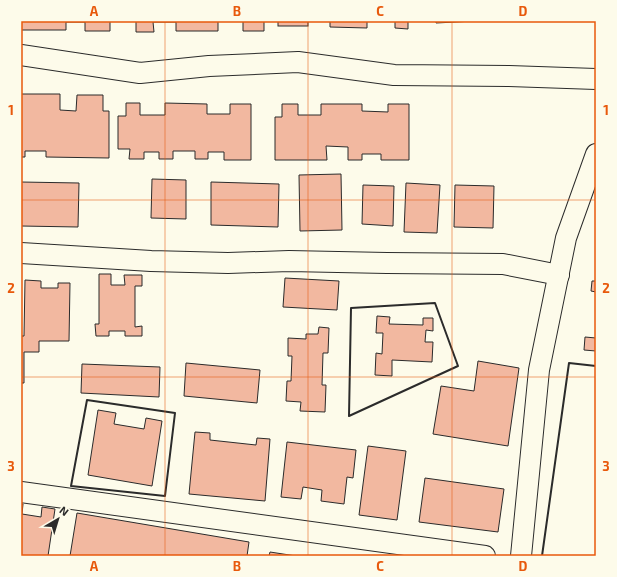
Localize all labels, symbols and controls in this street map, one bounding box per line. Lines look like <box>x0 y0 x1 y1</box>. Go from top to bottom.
text: A <box>90 3 99 19</box>
text: B <box>233 3 241 19</box>
text: C <box>376 3 384 19</box>
text: D <box>519 3 528 19</box>
text: 1 <box>8 102 14 118</box>
text: 1 <box>603 102 609 118</box>
text: 2 <box>7 280 15 296</box>
text: 2 <box>602 280 610 296</box>
text: 3 <box>7 458 15 474</box>
text: 3 <box>602 458 610 474</box>
north arrow <box>38 499 78 539</box>
text: N <box>57 503 72 518</box>
text: A <box>90 558 99 574</box>
text: B <box>233 558 241 574</box>
text: C <box>376 558 384 574</box>
text: D <box>519 558 528 574</box>

